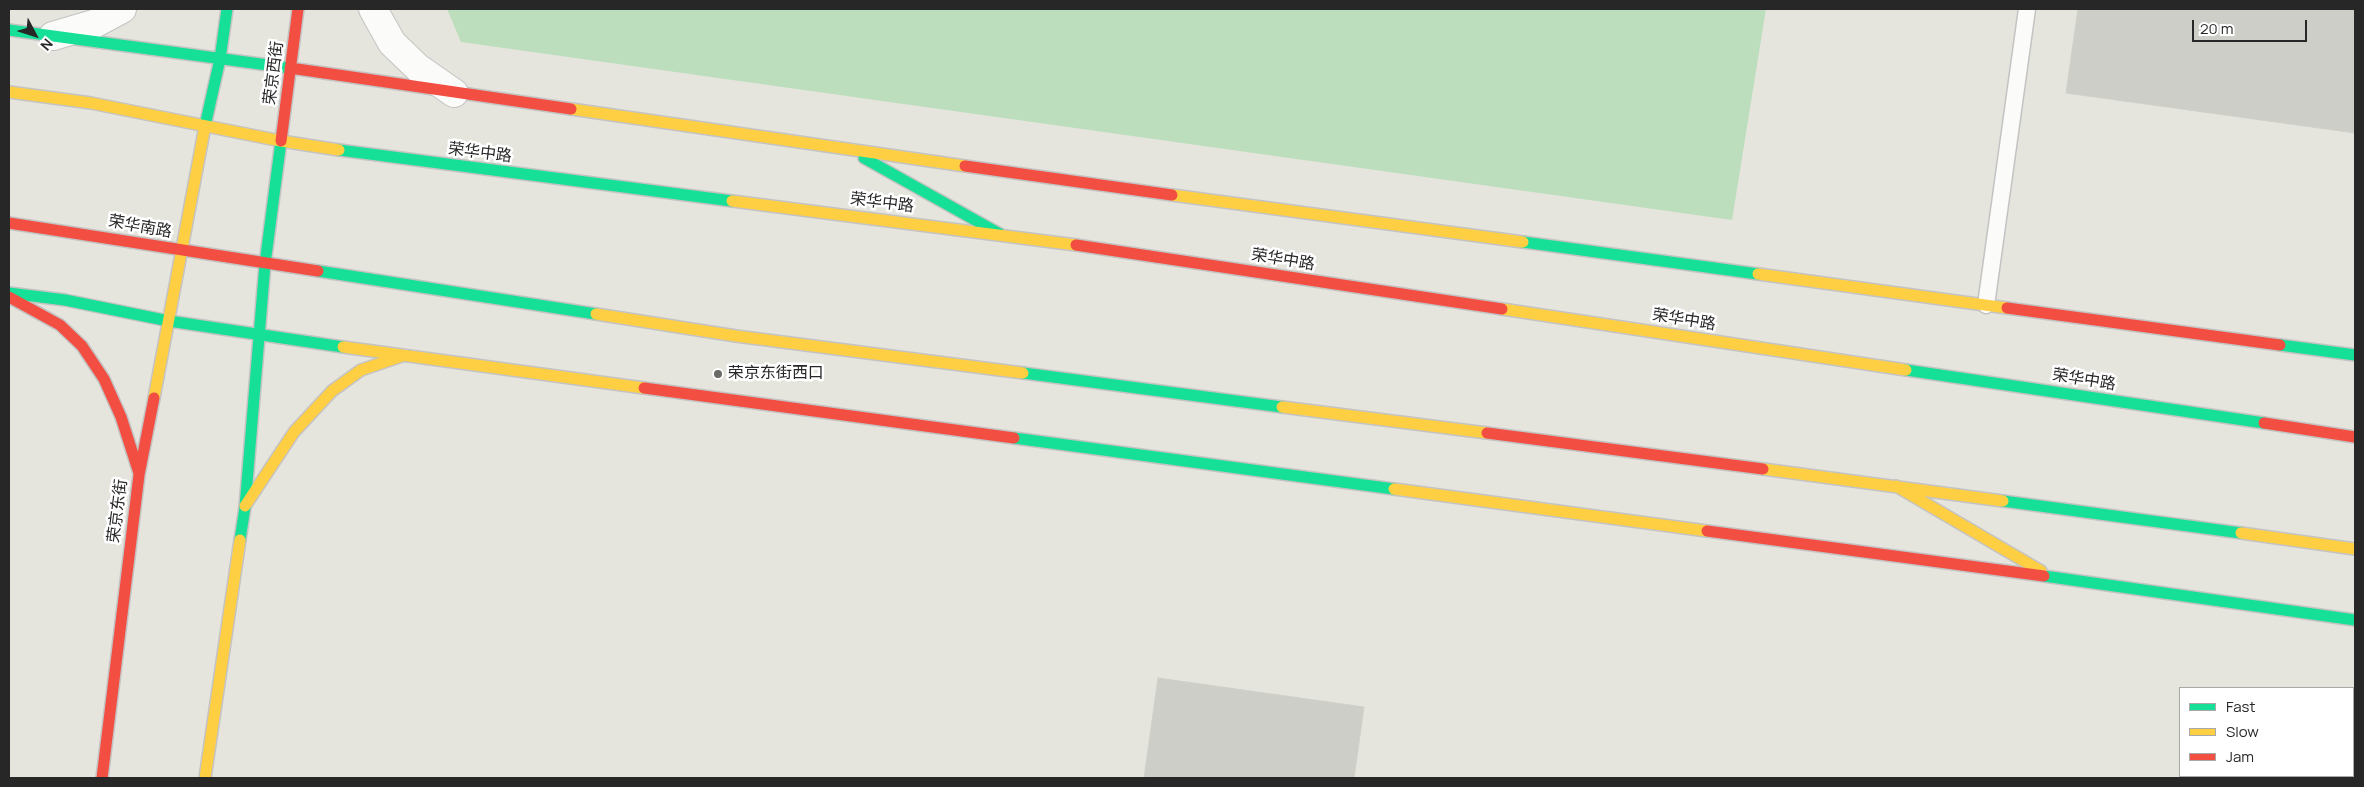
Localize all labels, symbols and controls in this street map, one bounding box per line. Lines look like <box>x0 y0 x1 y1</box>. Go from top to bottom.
north arrow <box>10 10 60 60</box>
scale bar <box>2194 10 2309 42</box>
text: 20 m <box>2200 18 2233 39</box>
text: N <box>36 35 57 55</box>
street label: 荣京西街 <box>261 40 287 106</box>
street label: 荣华中路 <box>447 140 513 166</box>
street label: 荣华中路 <box>849 190 915 216</box>
street label: 荣华南路 <box>107 212 173 242</box>
street label: 荣华中路 <box>1250 246 1316 274</box>
street label: 荣华中路 <box>1651 306 1717 334</box>
place label: 荣京东街西口 <box>728 364 824 384</box>
street label: 荣华中路 <box>2051 366 2117 394</box>
marker: 荣京东街西口 <box>712 368 724 380</box>
street label: 荣京东街 <box>105 478 131 544</box>
legend <box>2179 687 2354 777</box>
text: Fast <box>2226 696 2255 717</box>
text: Slow <box>2226 721 2259 742</box>
text: Jam <box>2226 746 2254 767</box>

